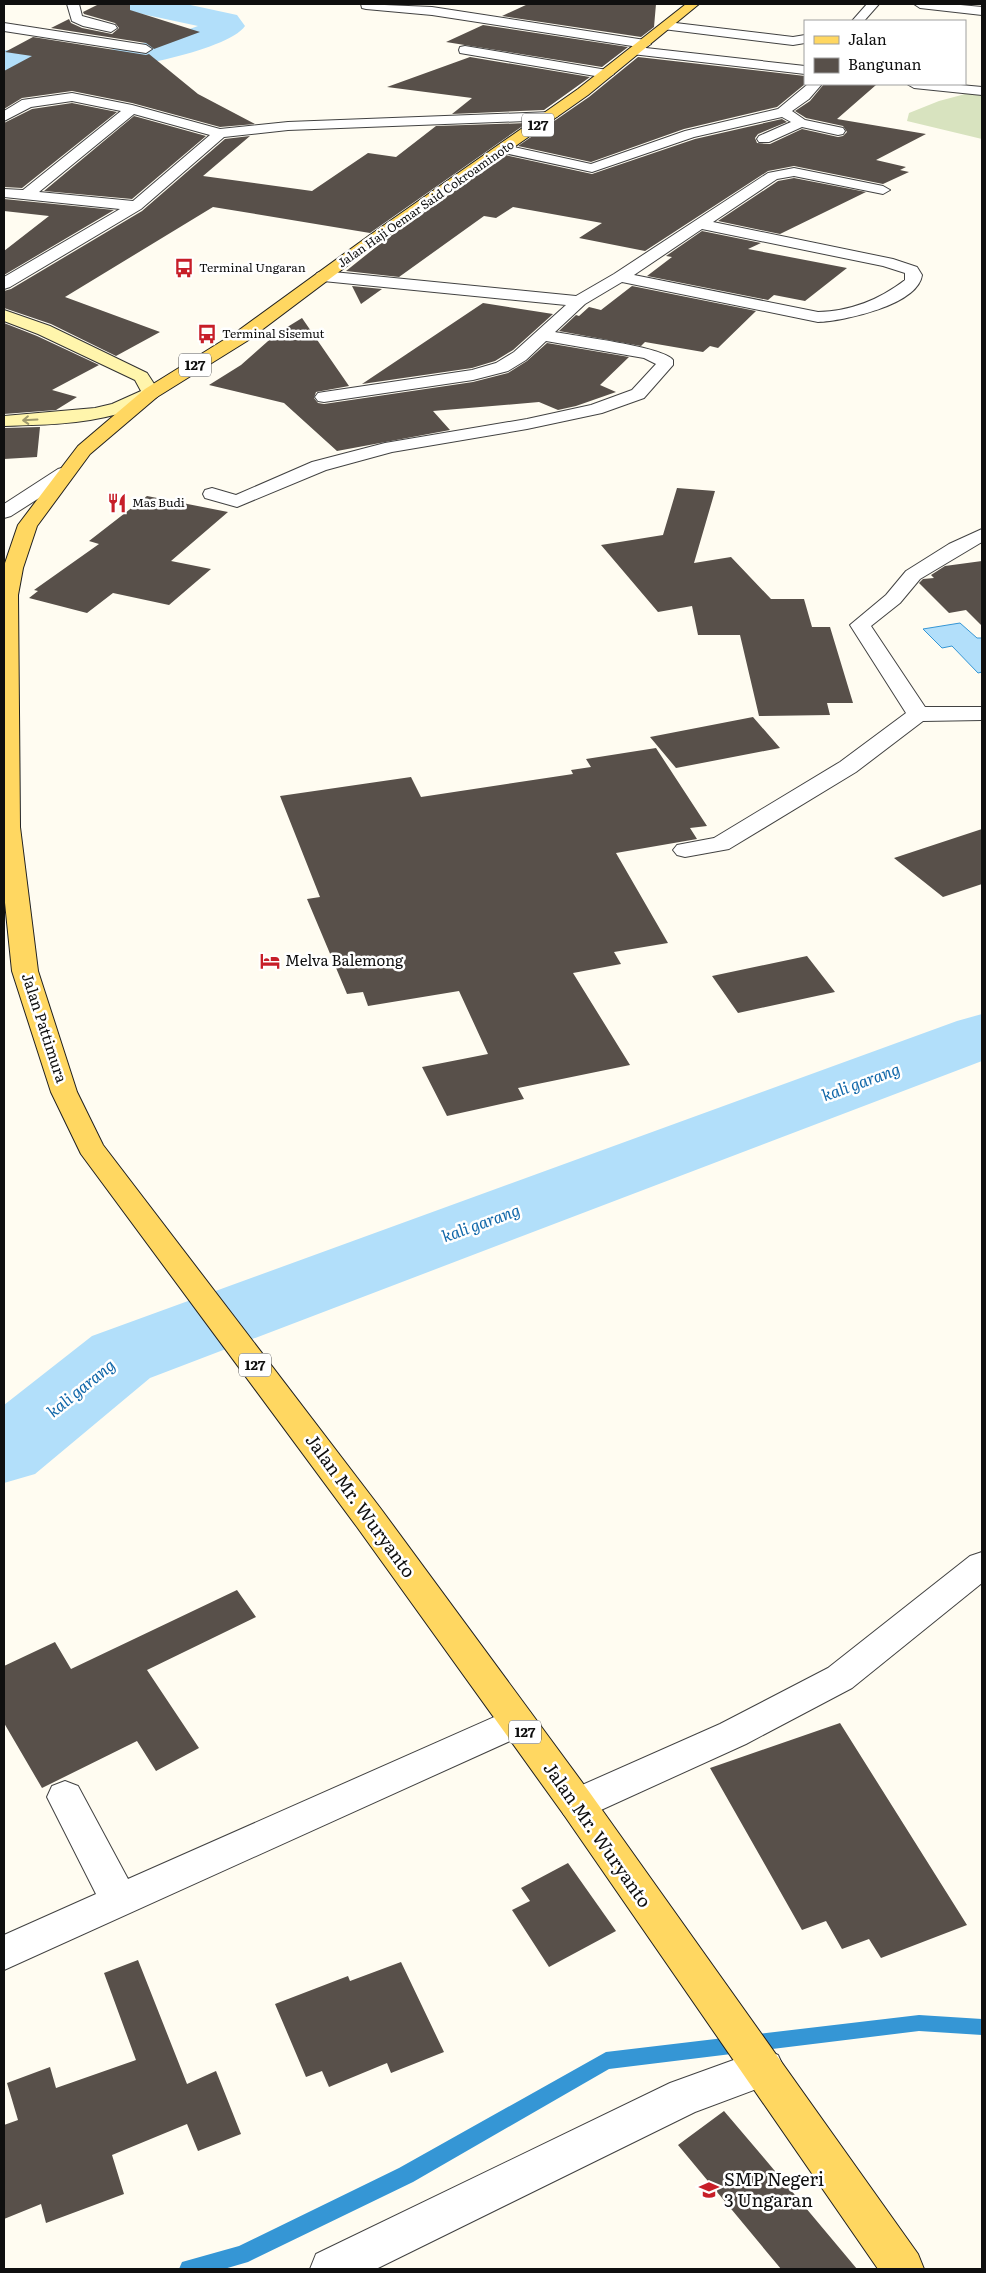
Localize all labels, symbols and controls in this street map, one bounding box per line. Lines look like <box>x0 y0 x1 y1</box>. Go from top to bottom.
legend <box>804 20 966 85</box>
text: Jalan <box>848 27 887 50</box>
text: Bangunan <box>848 52 922 75</box>
road number: 127 <box>522 114 554 136</box>
street label: Jalan Haji Oemar Said Cokroaminoto <box>333 135 517 271</box>
bus stop icon: Terminal Ungaran <box>173 257 195 279</box>
place label: Terminal Ungaran <box>199 258 306 276</box>
bus stop icon: Terminal Sisemut <box>196 323 218 345</box>
place label: Terminal Sisemut <box>222 324 325 342</box>
road number: 127 <box>179 354 211 376</box>
one-way arrow <box>22 415 38 424</box>
restaurant icon: Mas Budi <box>106 492 128 514</box>
place label: Mas Budi <box>132 493 185 511</box>
place label: Melva Balemong <box>285 948 404 971</box>
hotel icon: Melva Balemong <box>259 950 281 972</box>
street label: Jalan Pattimura <box>17 970 74 1086</box>
water label: kali garang <box>818 1056 903 1106</box>
water label: kali garang <box>438 1197 523 1247</box>
water label: kali garang <box>41 1352 120 1422</box>
road number: 127 <box>239 1354 271 1376</box>
street label: Jalan Mr. Wuryanto <box>300 1427 423 1583</box>
road number: 127 <box>509 1720 541 1744</box>
street label: Jalan Mr. Wuryanto <box>538 1756 659 1913</box>
place label: SMP Negeri 3 Ungaran <box>724 2165 824 2213</box>
school or university icon: SMP Negeri 3 Ungaran <box>698 2179 720 2201</box>

